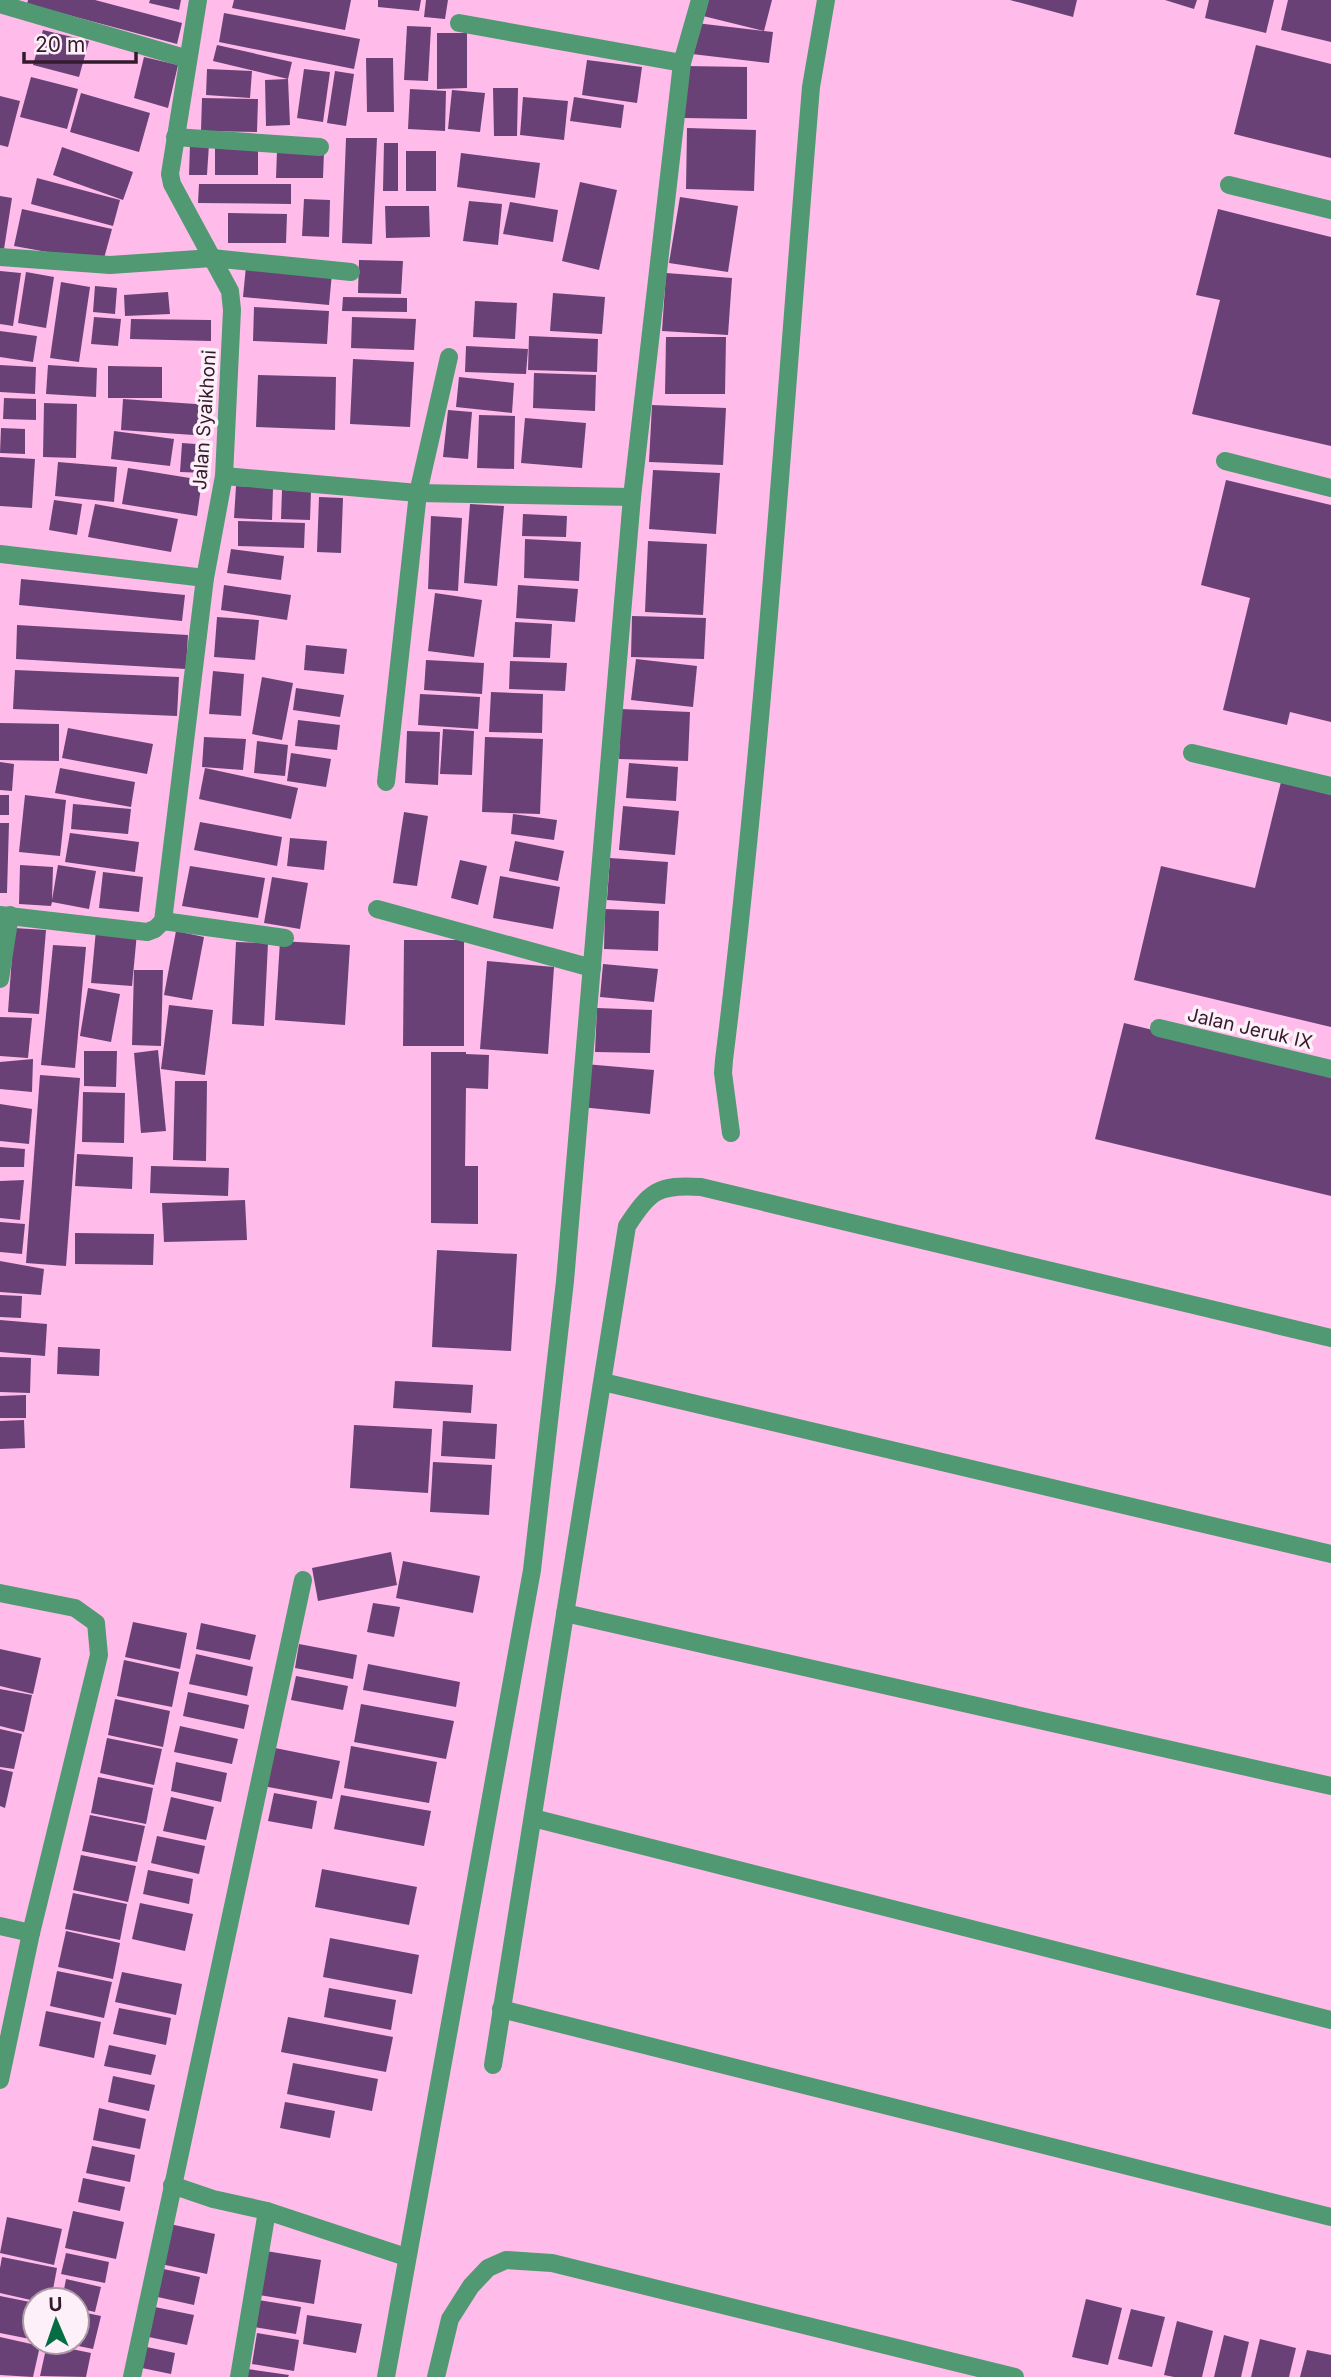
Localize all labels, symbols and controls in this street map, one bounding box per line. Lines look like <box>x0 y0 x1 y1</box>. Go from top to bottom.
scale bar <box>24 21 136 65</box>
text: 20 m <box>35 32 85 57</box>
street label: Jalan Syaikhoni <box>188 349 221 491</box>
street label: Jalan Jeruk IX <box>1185 1003 1315 1054</box>
north arrow <box>21 2286 91 2356</box>
text: U <box>48 2293 63 2316</box>

